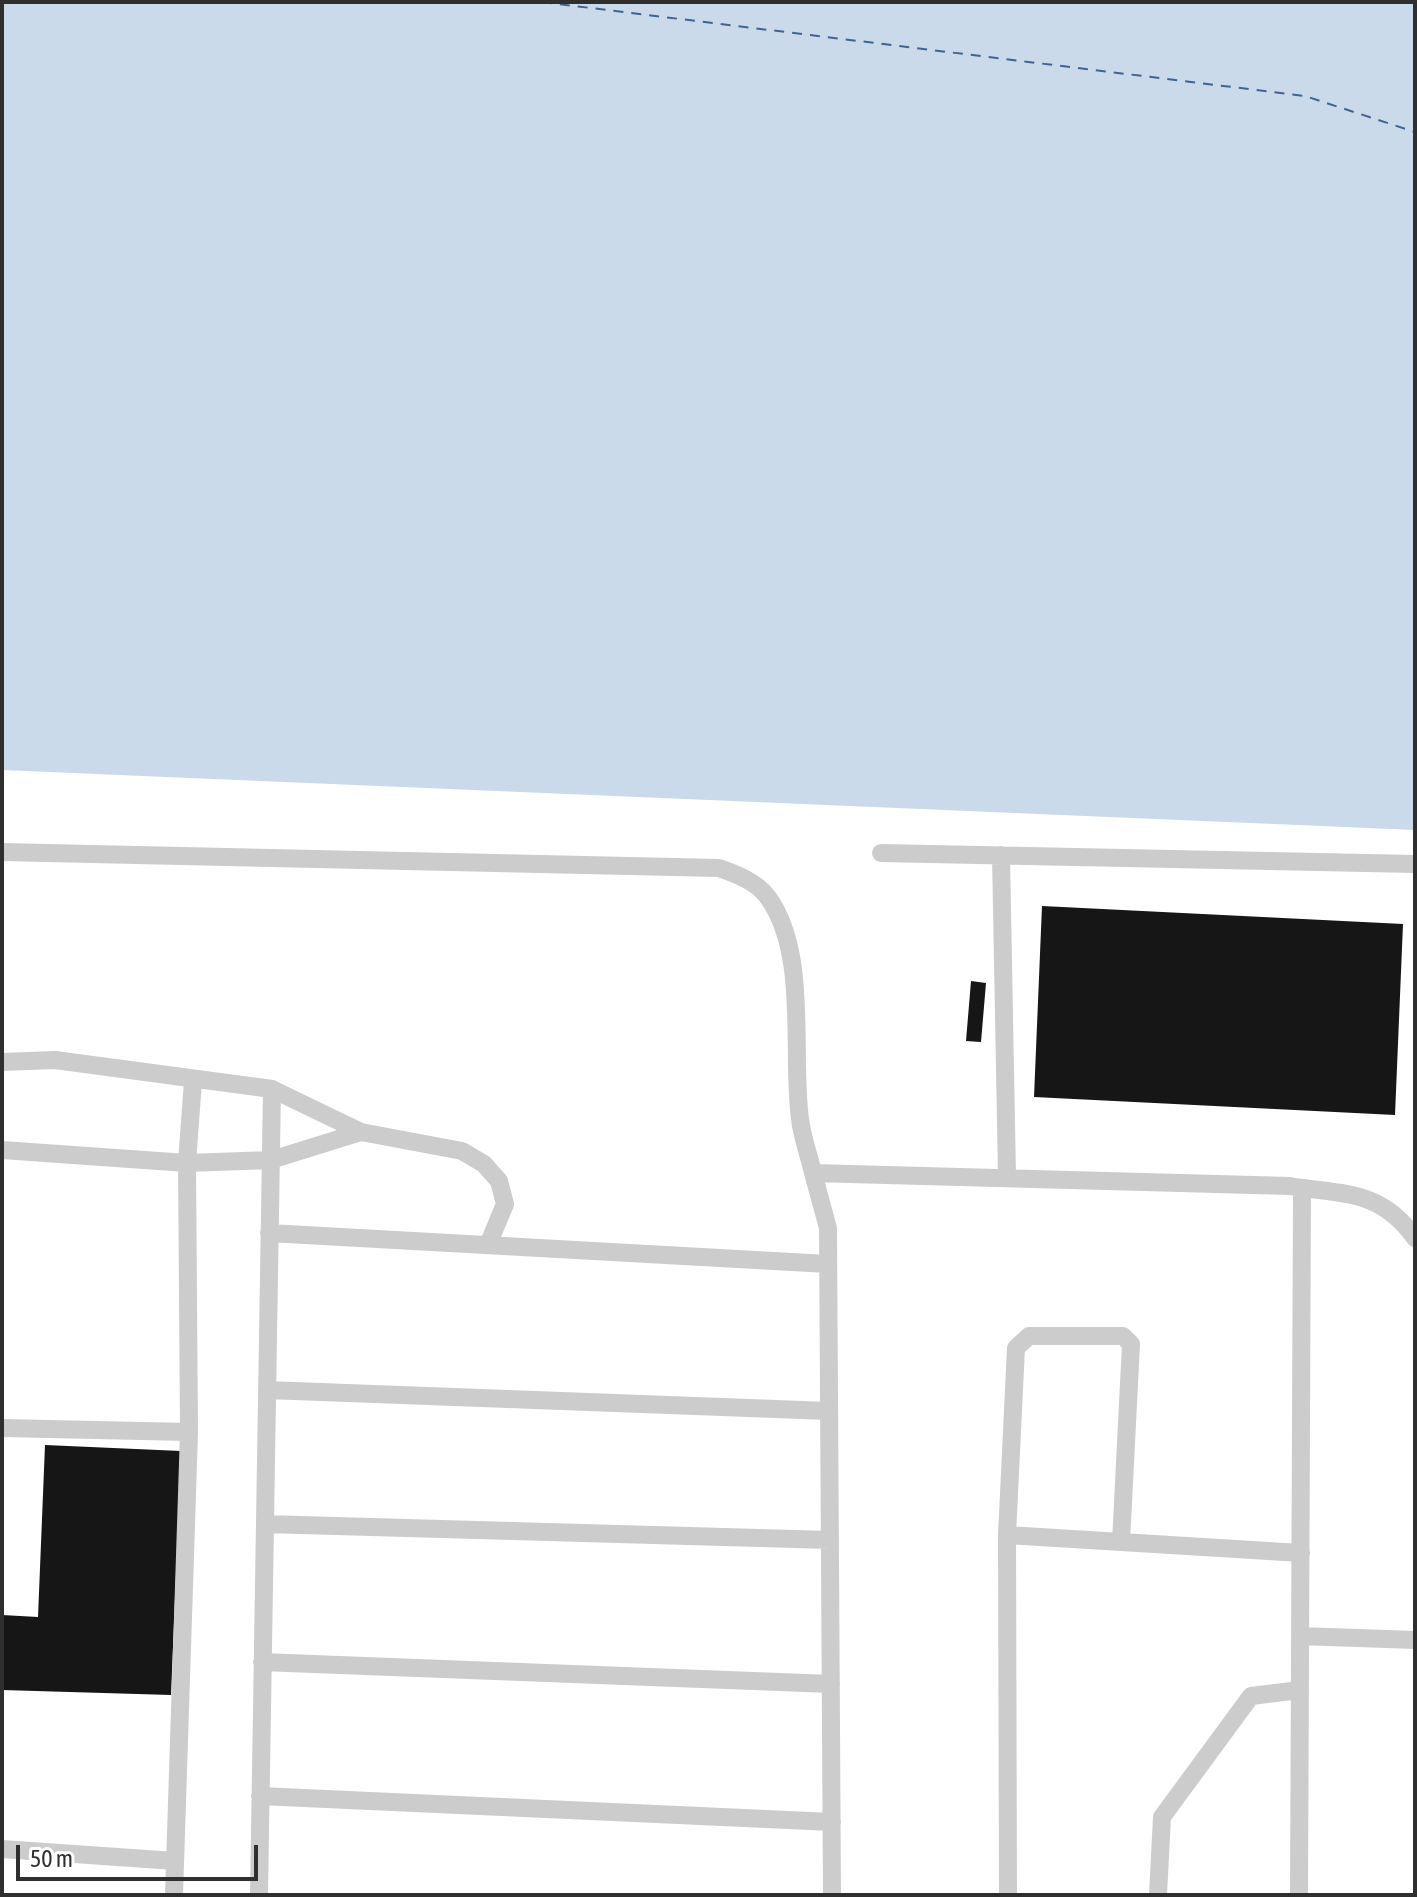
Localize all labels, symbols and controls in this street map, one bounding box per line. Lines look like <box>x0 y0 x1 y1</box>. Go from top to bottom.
scale bar <box>20 1829 262 1879</box>
text: 50 m <box>30 1845 73 1872</box>

